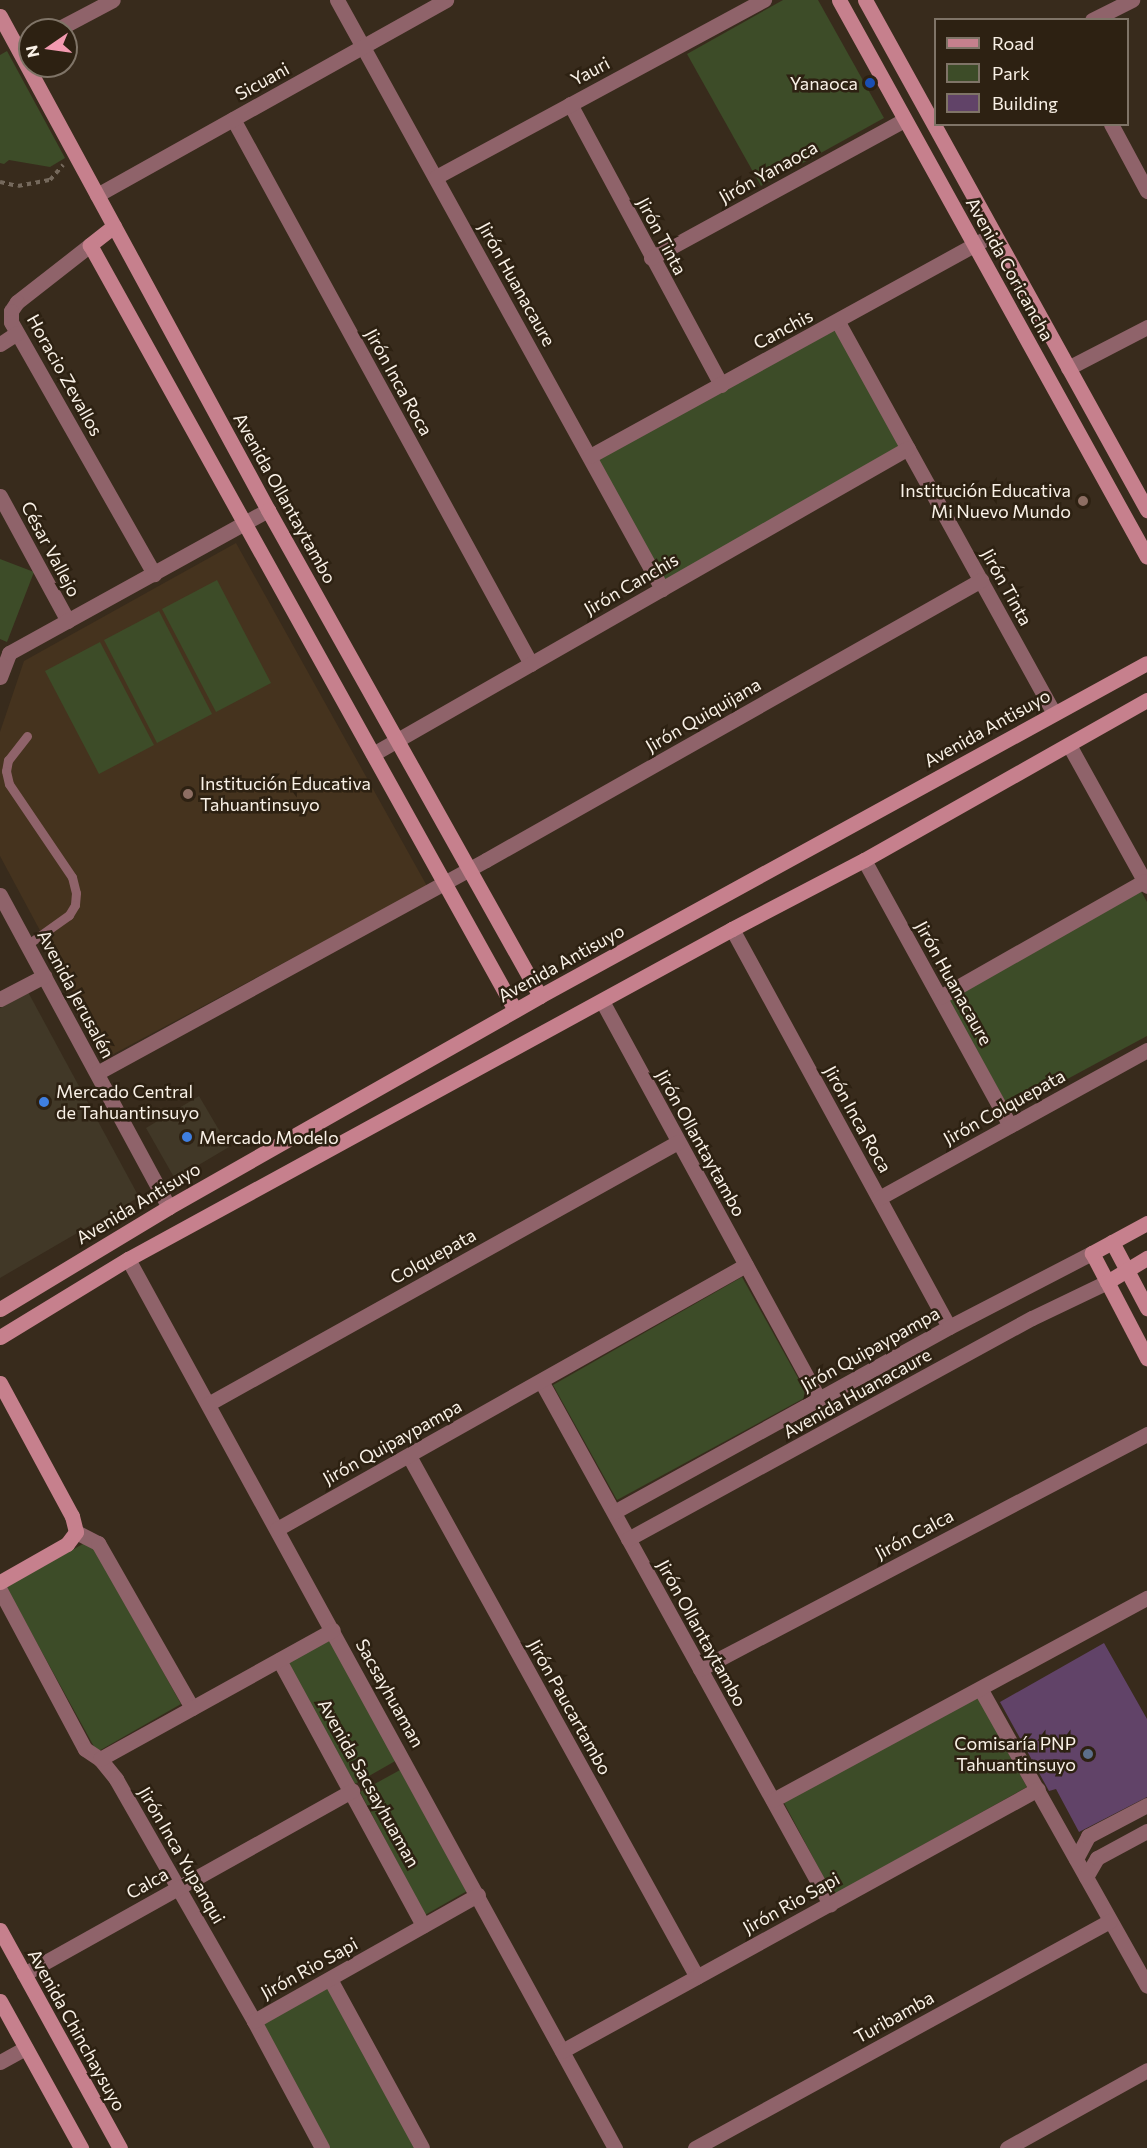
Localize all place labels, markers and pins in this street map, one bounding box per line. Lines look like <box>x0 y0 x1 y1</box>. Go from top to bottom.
place label: Yanaoca <box>790 72 858 94</box>
marker: Yanaoca <box>863 76 877 90</box>
place label: Institución Educativa Mi Nuevo Mundo <box>900 480 1071 522</box>
marker: Institución Educativa Mi Nuevo Mundo <box>1076 494 1090 508</box>
place label: Institución Educativa Tahuantinsuyo <box>200 773 371 816</box>
marker: Institución Educativa Tahuantinsuyo <box>181 787 195 801</box>
place label: Mercado Central de Tahuantinsuyo <box>56 1081 199 1124</box>
marker: Mercado Central de Tahuantinsuyo <box>37 1095 51 1109</box>
place label: Mercado Modelo <box>199 1126 339 1148</box>
marker: Mercado Modelo <box>180 1130 194 1144</box>
place label: Comisaría PNP Tahuantinsuyo <box>954 1733 1076 1776</box>
marker: Comisaría PNP Tahuantinsuyo <box>1081 1747 1095 1761</box>

